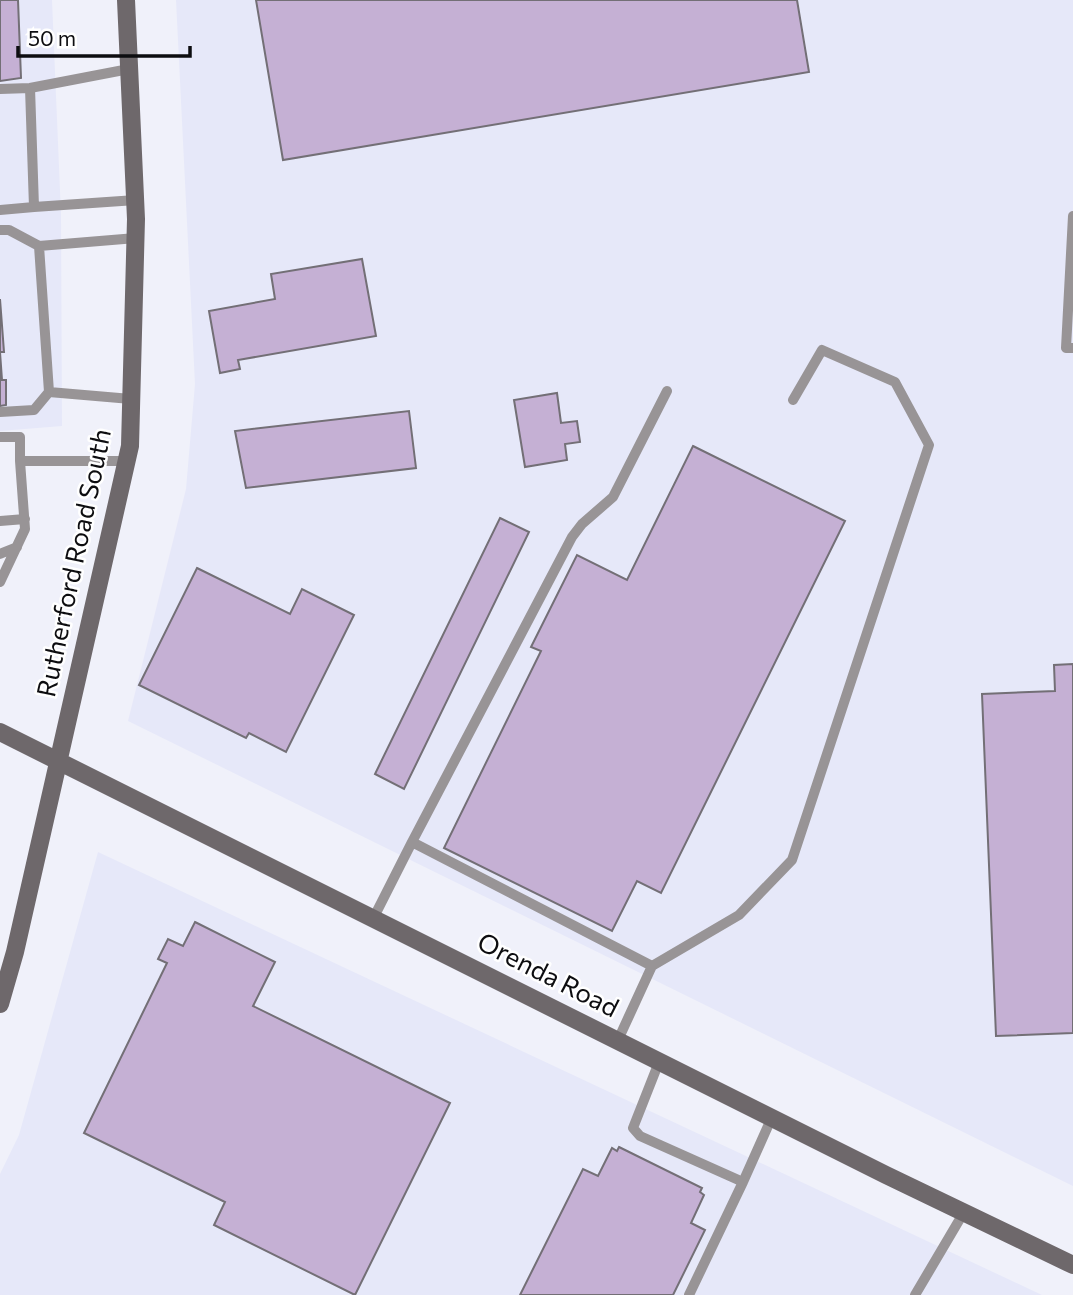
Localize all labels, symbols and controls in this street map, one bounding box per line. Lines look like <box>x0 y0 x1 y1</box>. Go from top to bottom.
scale bar <box>18 14 189 58</box>
text: 50 m <box>28 25 76 50</box>
street label: Rutherford Road South <box>29 426 116 699</box>
street label: Orenda Road <box>473 925 624 1022</box>

